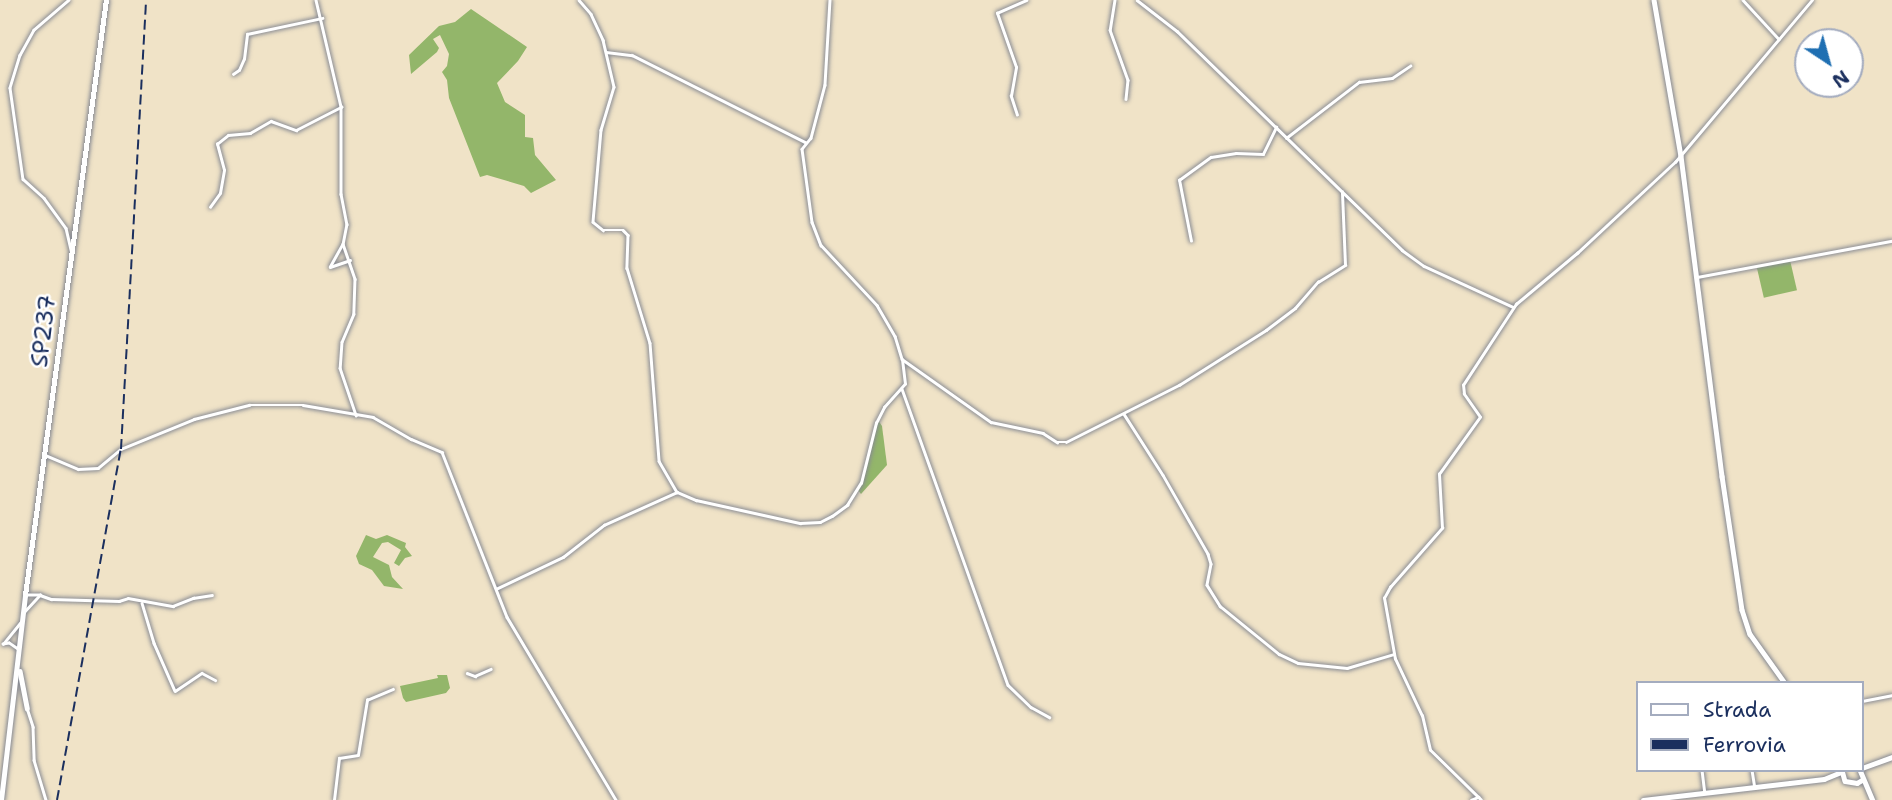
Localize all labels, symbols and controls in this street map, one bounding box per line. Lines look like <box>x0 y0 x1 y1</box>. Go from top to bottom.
north arrow <box>1794 28 1864 98</box>
text: N <box>1827 64 1854 93</box>
street label: SP237 <box>25 293 63 369</box>
legend <box>1636 681 1864 772</box>
text: Strada <box>1703 696 1771 724</box>
text: Ferrovia <box>1703 731 1786 759</box>

